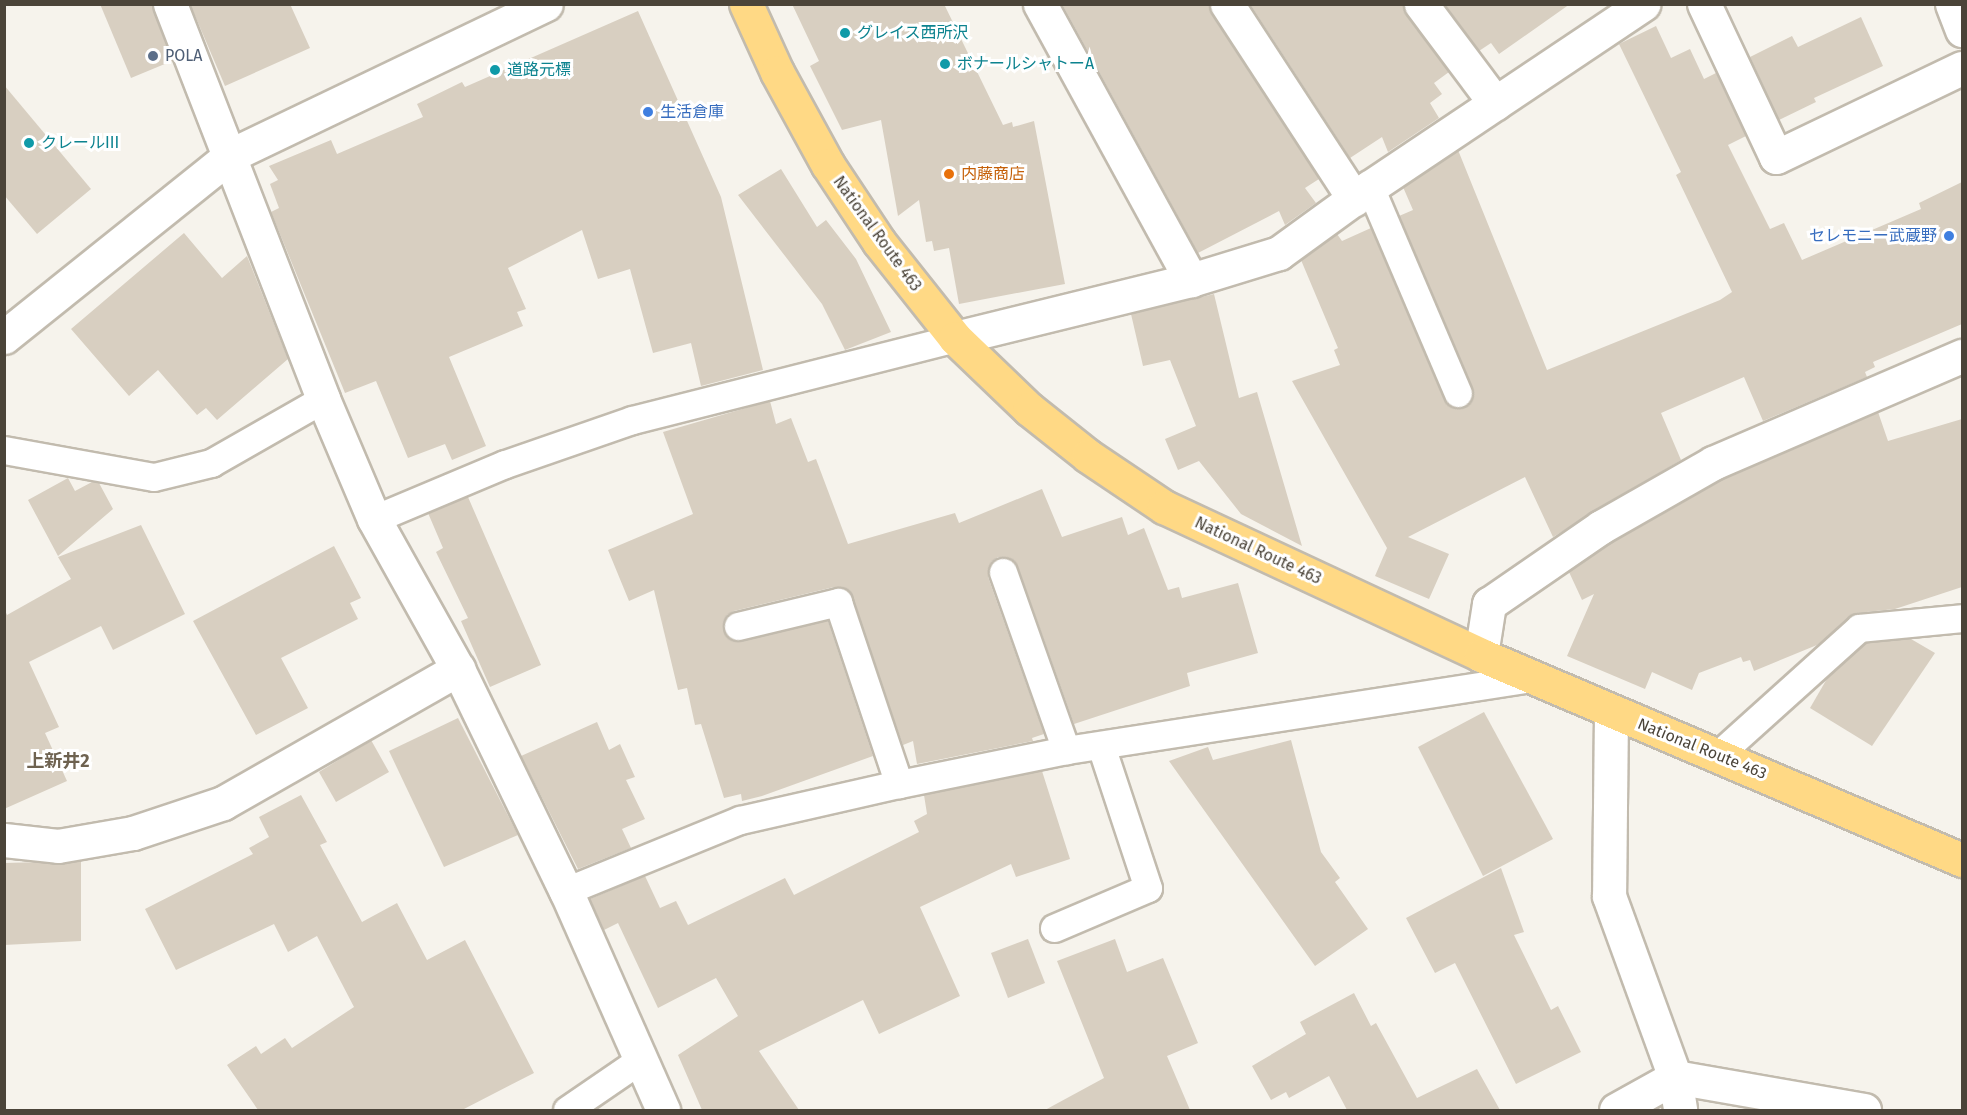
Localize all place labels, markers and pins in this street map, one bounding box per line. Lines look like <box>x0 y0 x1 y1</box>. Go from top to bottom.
place label: グレイス西所沢 <box>857 23 969 43</box>
marker: グレイス西所沢 <box>838 26 852 40</box>
place label: POLA <box>165 46 203 66</box>
marker: POLA <box>146 49 160 63</box>
place label: ボナールシャトーA <box>957 54 1094 74</box>
marker: ボナールシャトーA <box>938 57 952 71</box>
place label: 道路元標 <box>507 60 571 80</box>
marker: 道路元標 <box>488 63 502 77</box>
place label: 生活倉庫 <box>660 102 724 122</box>
marker: 生活倉庫 <box>641 105 655 119</box>
place label: クレールIII <box>41 133 119 153</box>
marker: クレールIII <box>22 136 36 150</box>
place label: 内藤商店 <box>961 164 1025 184</box>
marker: 内藤商店 <box>942 167 956 181</box>
place label: セレモニー武蔵野 <box>1809 226 1937 246</box>
marker: セレモニー武蔵野 <box>1942 229 1956 243</box>

